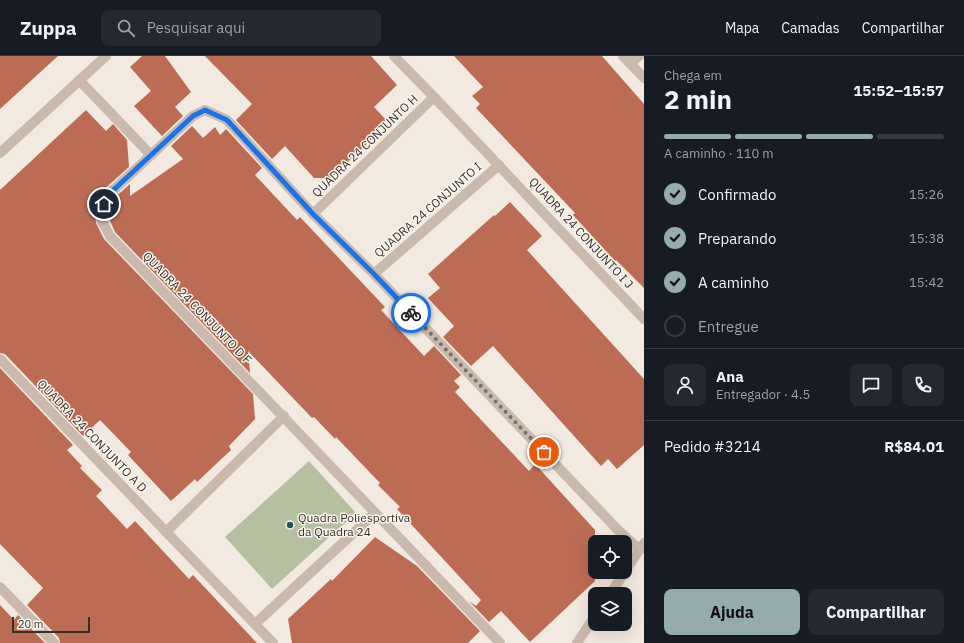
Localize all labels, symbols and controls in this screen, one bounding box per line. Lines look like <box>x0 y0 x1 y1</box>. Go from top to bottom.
search box <box>101 10 381 46</box>
text: Zuppa <box>20 16 77 40</box>
icon: search <box>115 17 137 39</box>
text: Pesquisar aqui <box>147 18 245 37</box>
text: Mapa <box>725 19 759 37</box>
text: Camadas <box>781 19 840 37</box>
text: Compartilhar <box>862 19 944 37</box>
text: Chega em <box>664 67 722 84</box>
text: 15:52–15:57 <box>853 81 944 100</box>
text: 2 min <box>664 82 732 116</box>
street label: QUADRA 24 CONJUNTO H <box>309 91 421 200</box>
text: A caminho · 110 m <box>664 145 774 162</box>
street label: QUADRA 24 CONJUNTO I <box>371 159 485 260</box>
street label: QUADRA 24 CONJUNTO I J <box>526 174 637 291</box>
icon: check <box>664 183 686 205</box>
text: Confirmado <box>698 185 776 204</box>
text: 15:26 <box>909 186 944 203</box>
pin <box>87 187 121 221</box>
icon: home <box>93 193 115 215</box>
icon: check <box>664 227 686 249</box>
text: Preparando <box>698 229 776 248</box>
text: 15:38 <box>909 230 944 247</box>
street label: QUADRA 24 CONJUNTO D F <box>140 248 255 367</box>
icon: check <box>664 271 686 293</box>
text: A caminho <box>698 273 769 292</box>
text: 15:42 <box>909 274 944 291</box>
courier <box>391 293 431 333</box>
icon: bike <box>400 302 422 324</box>
text: Entregue <box>698 317 759 336</box>
button: person <box>664 364 706 406</box>
button: chat <box>850 364 892 406</box>
button: phone <box>902 364 944 406</box>
text: Ana <box>716 367 744 386</box>
street label: QUADRA 24 CONJUNTO A D <box>34 376 150 495</box>
text: Entregador · 4.5 <box>716 386 810 403</box>
pin <box>527 435 561 469</box>
text: Pedido #3214 <box>664 437 761 456</box>
text: R$84.01 <box>884 437 944 456</box>
icon: bag <box>533 441 555 463</box>
place label: Quadra Poliesportiva da Quadra 24 <box>298 510 411 539</box>
marker: Quadra Poliesportiva da Quadra 24 <box>285 520 295 530</box>
map controls <box>588 535 632 631</box>
button: locate <box>588 535 632 579</box>
button: layers <box>588 587 632 631</box>
button: Ajuda <box>664 589 800 635</box>
button: Compartilhar <box>808 589 944 635</box>
scale bar <box>12 615 90 634</box>
text: 20 m <box>18 617 43 631</box>

